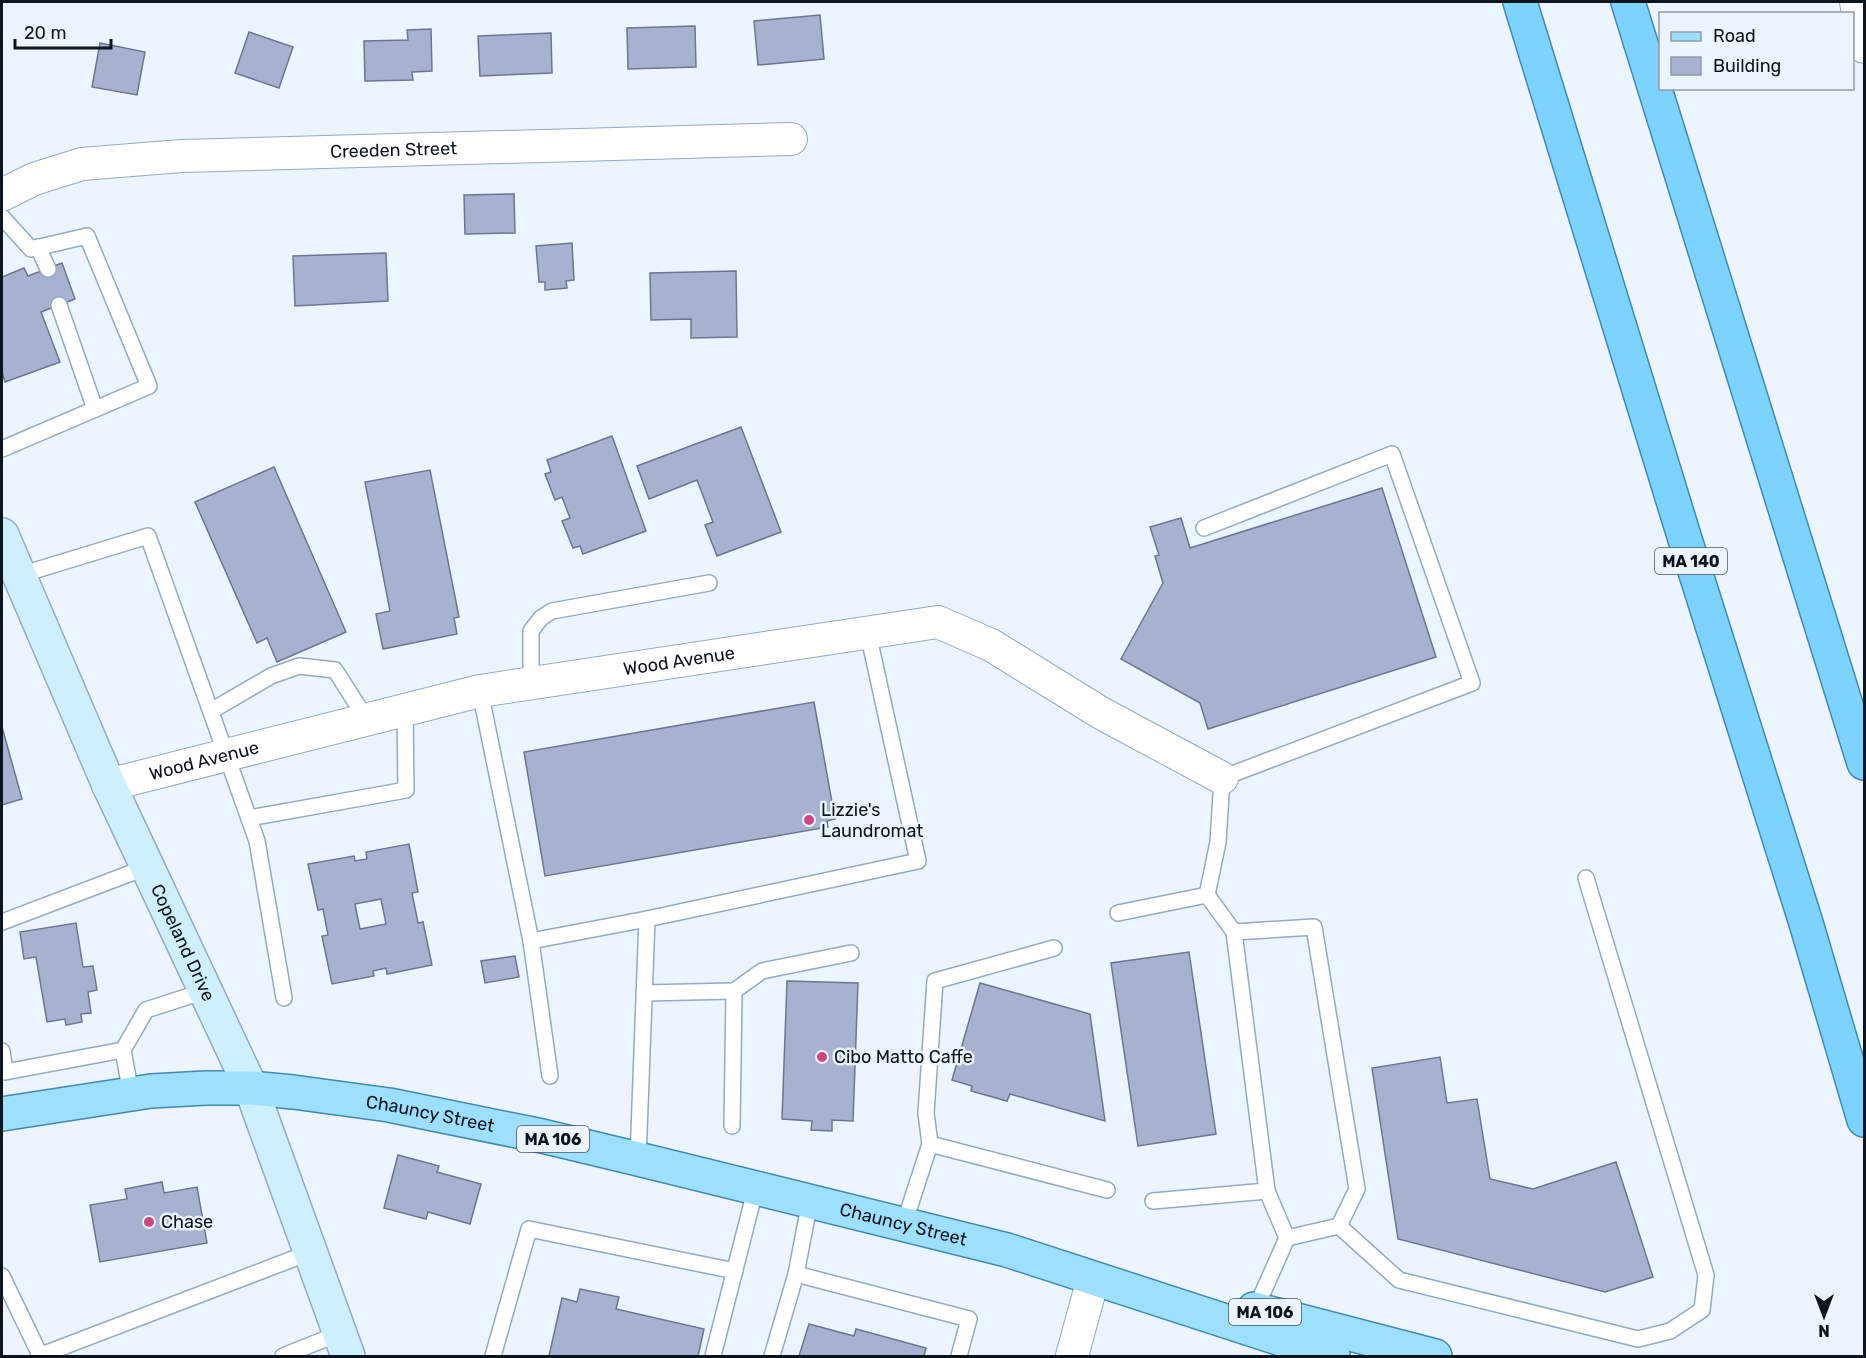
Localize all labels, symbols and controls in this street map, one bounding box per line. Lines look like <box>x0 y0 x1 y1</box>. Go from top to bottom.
scale bar <box>15 12 111 50</box>
legend <box>1659 12 1854 90</box>
text: 20 m <box>24 22 66 44</box>
text: Road <box>1713 25 1756 47</box>
text: Building <box>1713 55 1781 77</box>
street label: Creeden Street <box>330 137 457 163</box>
road number: MA 140 <box>1655 548 1727 574</box>
street label: Wood Avenue <box>622 642 736 680</box>
street label: Wood Avenue <box>147 736 261 785</box>
place label: Lizzie's Laundromat <box>821 799 923 842</box>
marker: Lizzie's Laundromat <box>802 813 816 827</box>
street label: Copeland Drive <box>146 881 220 1005</box>
place label: Cibo Matto Caffe <box>834 1046 973 1068</box>
marker: Cibo Matto Caffe <box>815 1050 829 1064</box>
street label: Chauncy Street <box>365 1091 496 1137</box>
road number: MA 106 <box>517 1126 589 1152</box>
street label: Chauncy Street <box>837 1198 969 1251</box>
place label: Chase <box>161 1211 213 1233</box>
marker: Chase <box>142 1215 156 1229</box>
north arrow <box>1794 1286 1854 1346</box>
road number: MA 106 <box>1229 1299 1301 1325</box>
text: N <box>1818 1321 1830 1340</box>

